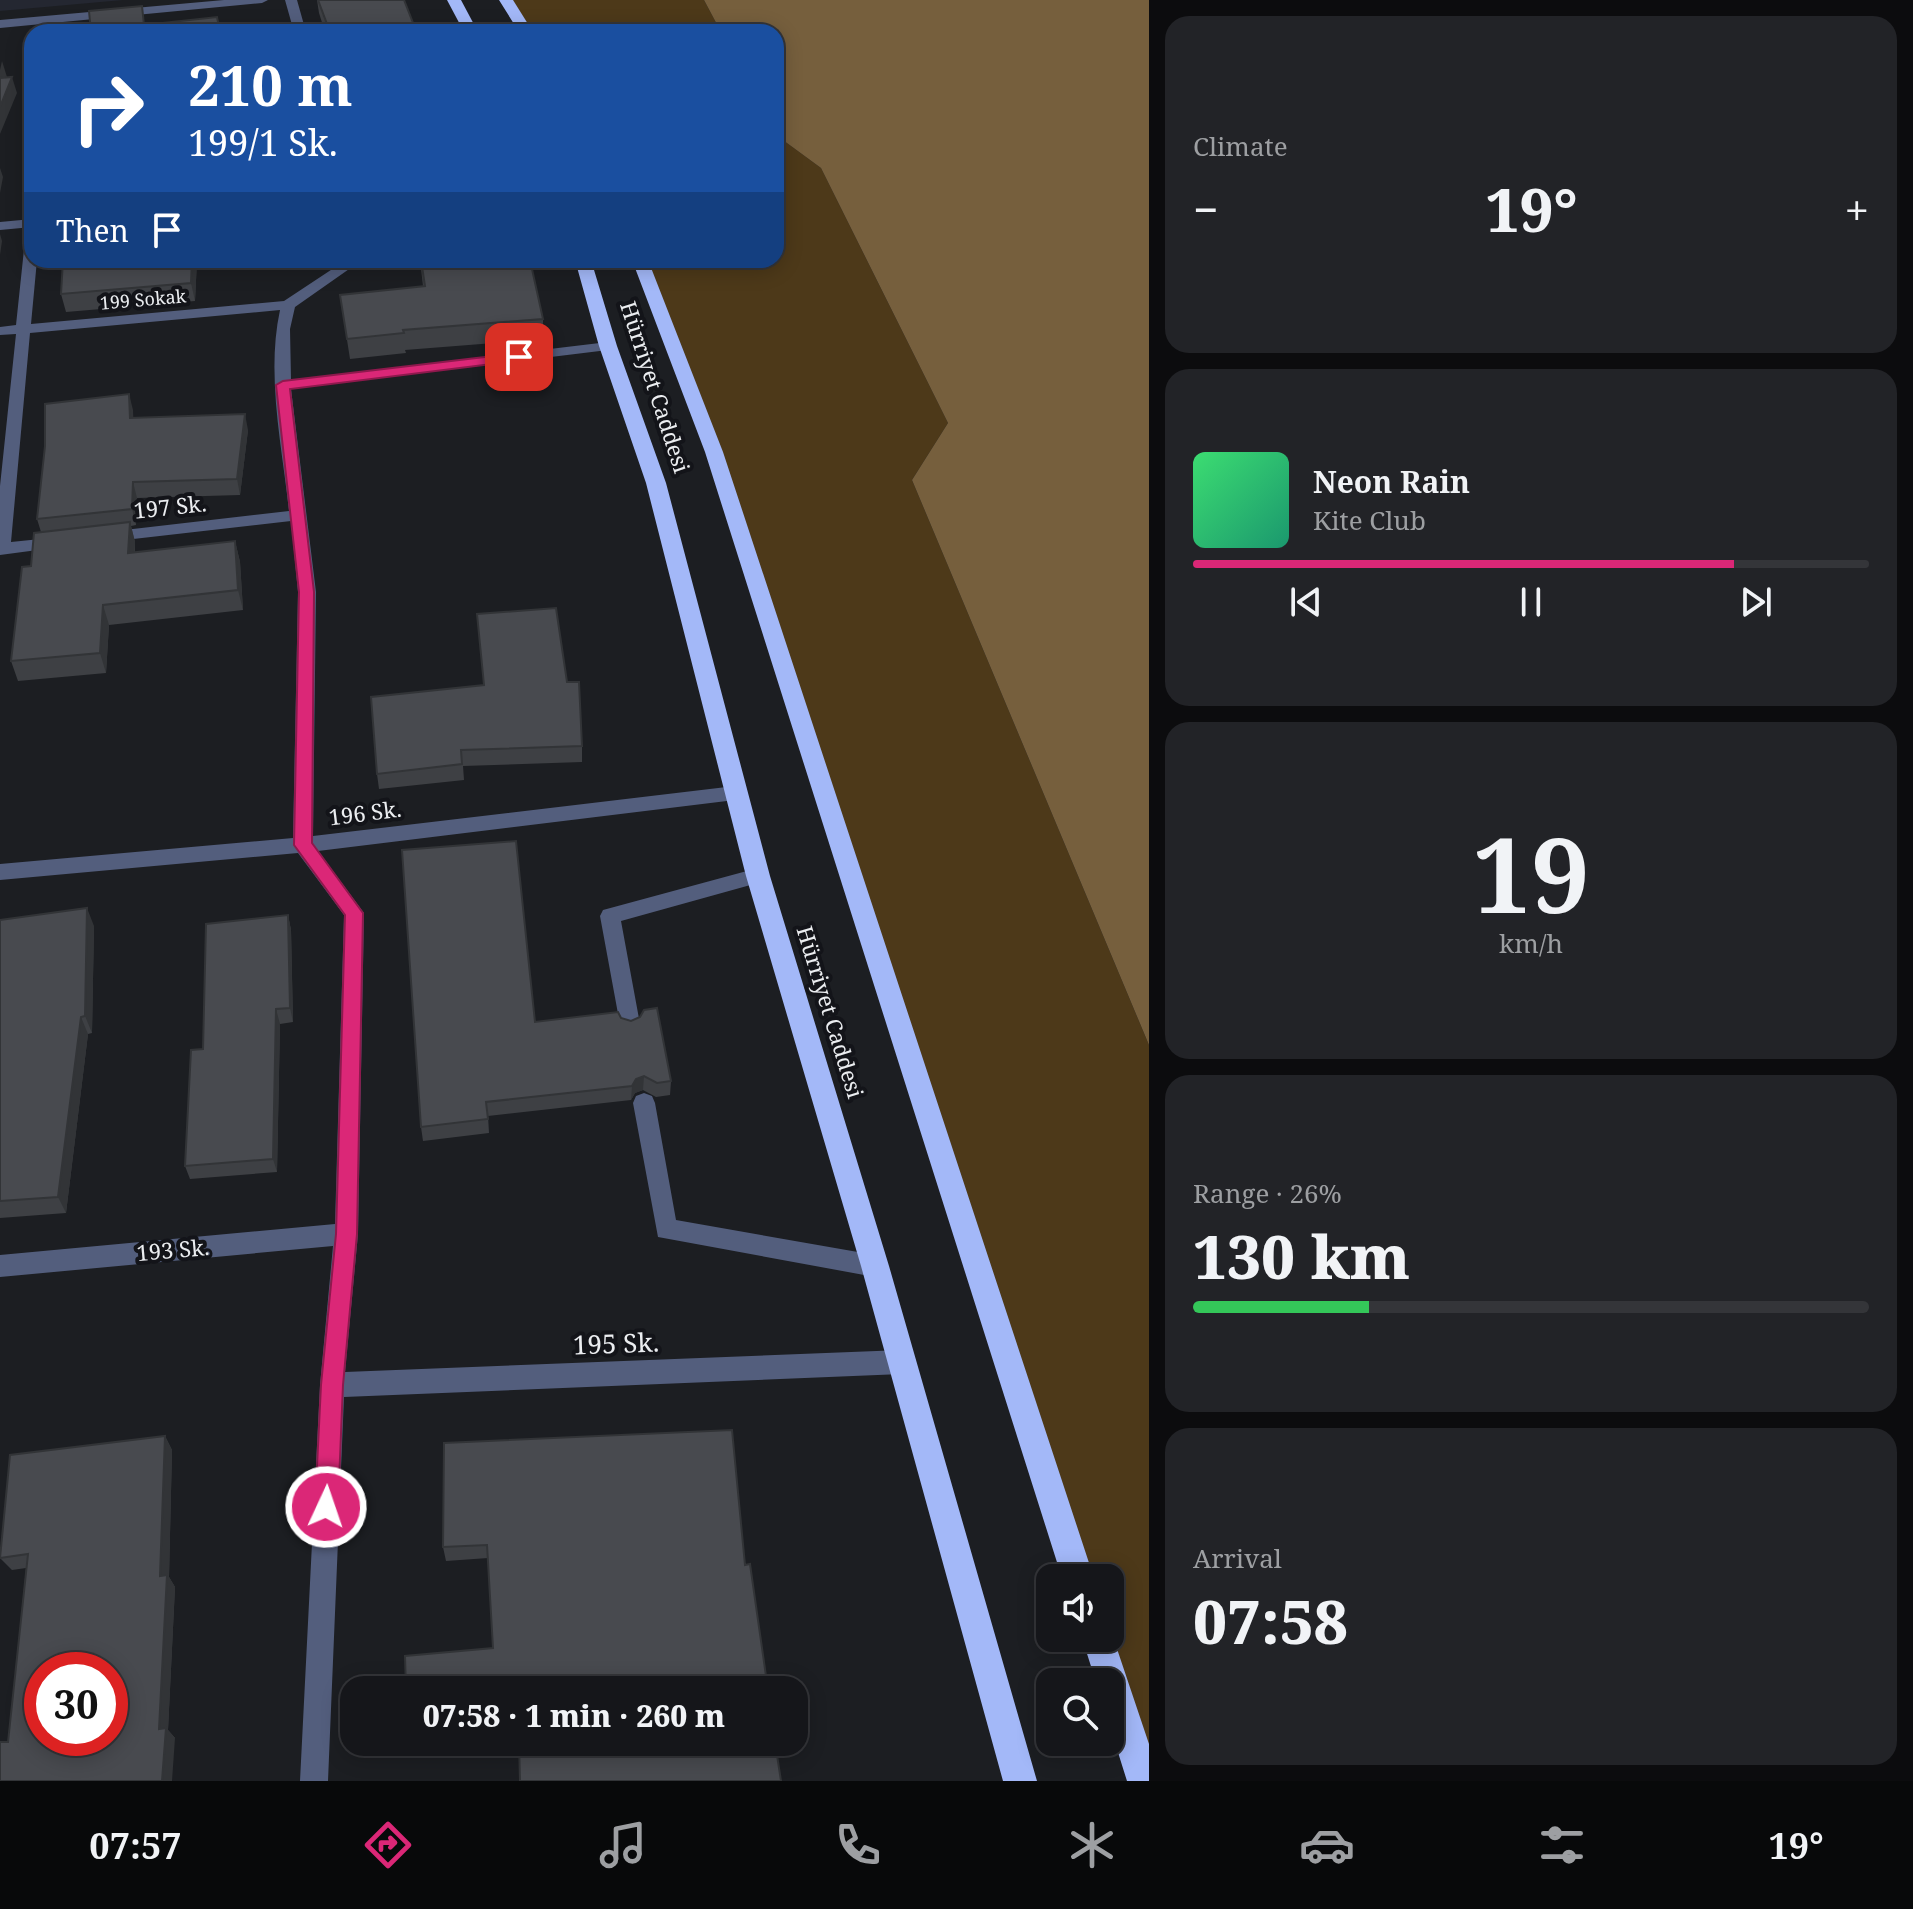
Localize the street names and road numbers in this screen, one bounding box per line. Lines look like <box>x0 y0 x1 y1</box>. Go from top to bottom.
street label: 199 Sokak <box>99 283 187 315</box>
street label: Hürriyet Caddesi <box>614 297 698 476</box>
street label: 197 Sk. <box>132 487 208 525</box>
street label: 196 Sk. <box>327 793 403 831</box>
street label: Hürriyet Caddesi <box>791 922 871 1101</box>
street label: 193 Sk. <box>135 1231 211 1267</box>
street label: 195 Sk. <box>572 1324 660 1362</box>

